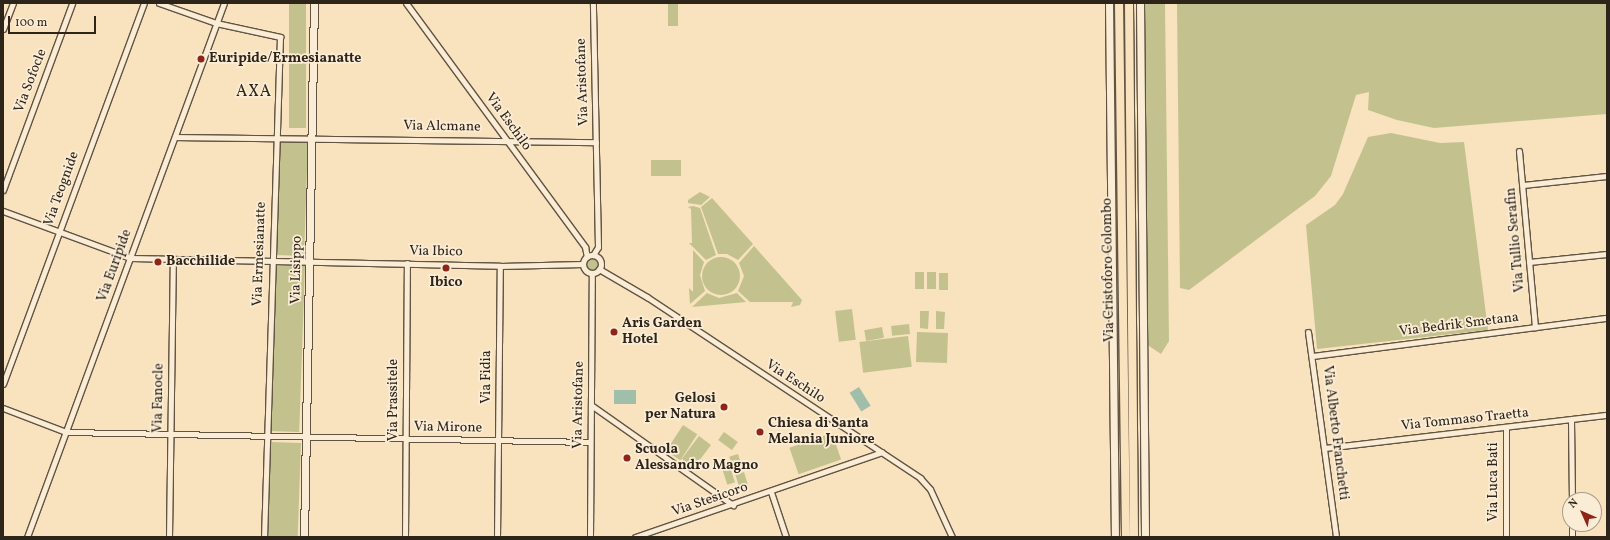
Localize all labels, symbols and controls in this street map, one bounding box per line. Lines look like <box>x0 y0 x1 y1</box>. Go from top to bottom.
scale bar <box>10 8 98 34</box>
text: 100 m <box>15 15 47 31</box>
street label: Via Aristofane <box>573 38 593 126</box>
street label: Via Sofocle <box>11 47 51 115</box>
place label: Euripide/Ermesianatte <box>209 51 361 67</box>
marker: Euripide/Ermesianatte <box>196 54 206 64</box>
district label: AXA <box>236 82 272 102</box>
street label: Via Eschilo <box>481 90 535 154</box>
street label: Via Alcmane <box>403 118 481 136</box>
street label: Via Teognide <box>41 149 83 229</box>
street label: Via Tullio Serafin <box>1503 187 1529 293</box>
street label: Via Cristoforo Colombo <box>1099 198 1119 342</box>
street label: Via Ermesianatte <box>250 201 270 307</box>
street label: Via Euripide <box>94 227 136 305</box>
street label: Via Lisippo <box>288 236 306 304</box>
street label: Via Ibico <box>409 243 463 261</box>
place label: Bacchilide <box>166 254 235 270</box>
marker: Bacchilide <box>153 257 163 267</box>
marker: Ibico <box>441 263 451 273</box>
place label: Ibico <box>430 275 462 291</box>
street label: Via Bedrik Smetana <box>1398 309 1520 341</box>
place label: Aris Garden Hotel <box>622 316 702 348</box>
marker: Aris Garden Hotel <box>609 327 619 337</box>
street label: Via Fidia <box>479 350 495 404</box>
street label: Via Eschilo <box>762 357 828 407</box>
street label: Via Prassitele <box>386 359 402 441</box>
street label: Via Aristofane <box>570 361 588 449</box>
street label: Via Fanocle <box>150 363 168 433</box>
street label: Via Alberto Franchetti <box>1318 365 1352 501</box>
place label: Gelosi per Natura <box>645 391 716 424</box>
marker: Gelosi per Natura <box>719 402 729 412</box>
street label: Via Tommaso Traetta <box>1400 405 1530 435</box>
place label: Chiesa di Santa Melania Juniore <box>768 416 875 448</box>
street label: Via Mirone <box>414 419 482 437</box>
marker: Chiesa di Santa Melania Juniore <box>755 427 765 437</box>
place label: Scuola Alessandro Magno <box>635 442 758 474</box>
street label: Via Luca Bati <box>1486 442 1502 522</box>
marker: Scuola Alessandro Magno <box>622 453 632 463</box>
street label: Via Stesicoro <box>670 479 750 521</box>
north arrow <box>1562 492 1602 532</box>
text: N <box>1566 496 1582 512</box>

